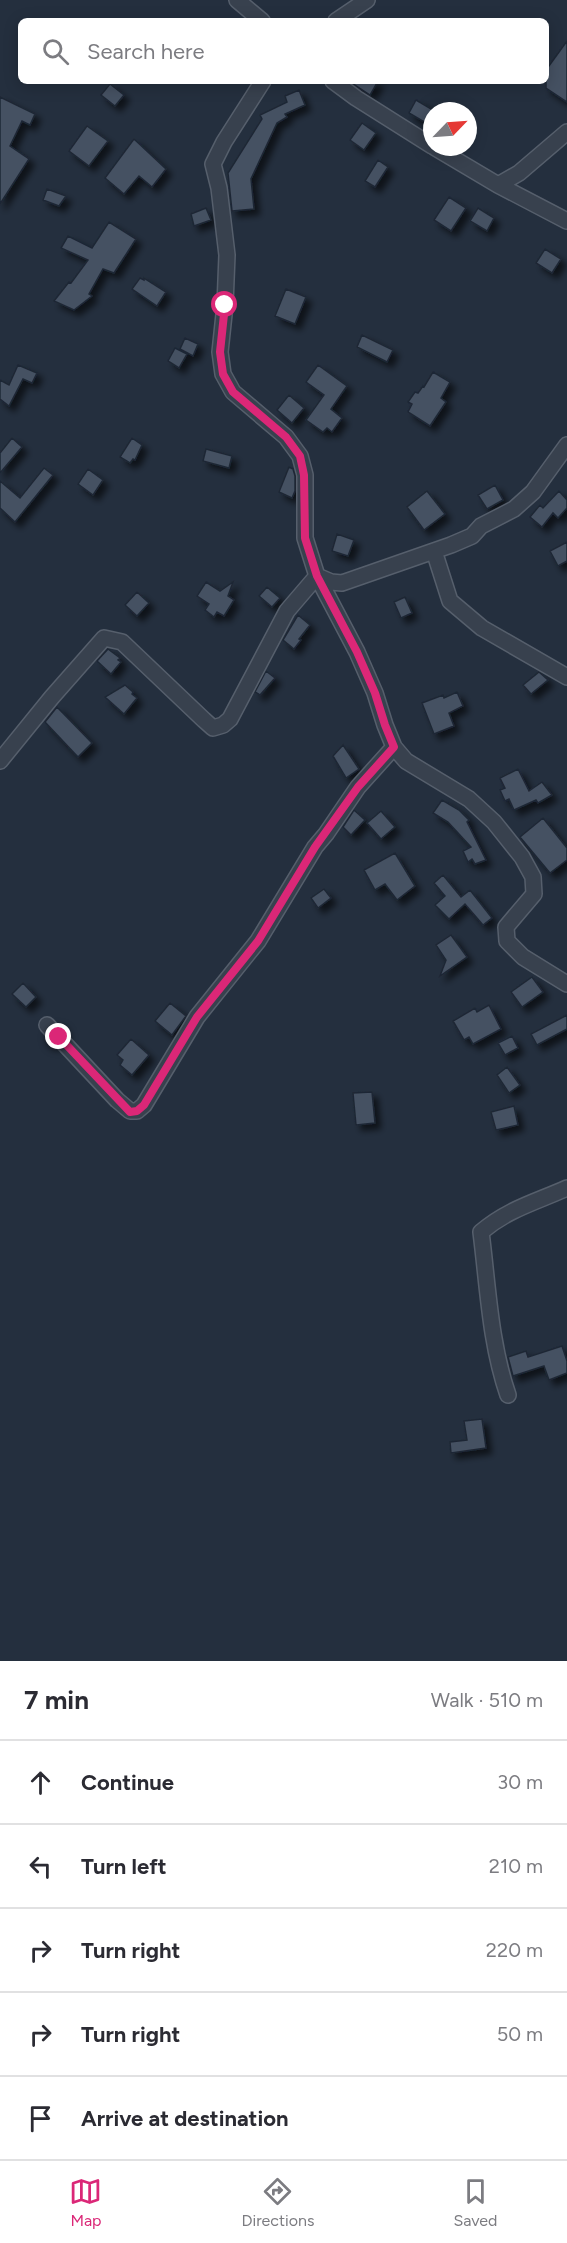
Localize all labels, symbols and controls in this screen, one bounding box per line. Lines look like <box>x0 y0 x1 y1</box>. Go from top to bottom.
search box <box>18 18 549 84</box>
icon: search <box>39 35 72 68</box>
text: Search here <box>87 38 205 65</box>
north arrow <box>423 102 477 156</box>
route start <box>211 291 237 317</box>
route end <box>45 1023 71 1049</box>
text: 7 min <box>24 1684 89 1716</box>
text: Walk · 510 m <box>431 1688 543 1712</box>
icon: ahead <box>24 1766 57 1799</box>
text: Continue <box>81 1769 174 1796</box>
text: 30 m <box>497 1770 543 1794</box>
icon: left <box>24 1850 57 1883</box>
text: Turn left <box>81 1853 167 1880</box>
text: 210 m <box>489 1854 543 1878</box>
icon: right <box>24 1934 57 1967</box>
text: Turn right <box>81 1937 180 1964</box>
text: 220 m <box>486 1938 543 1962</box>
icon: right <box>24 2018 57 2051</box>
text: Turn right <box>81 2021 180 2048</box>
text: 50 m <box>497 2022 543 2046</box>
icon: arrive <box>24 2102 57 2135</box>
text: Arrive at destination <box>81 2105 289 2132</box>
tab: Map <box>69 2175 102 2230</box>
tab: Directions <box>241 2175 314 2230</box>
tab: Saved <box>453 2175 498 2230</box>

